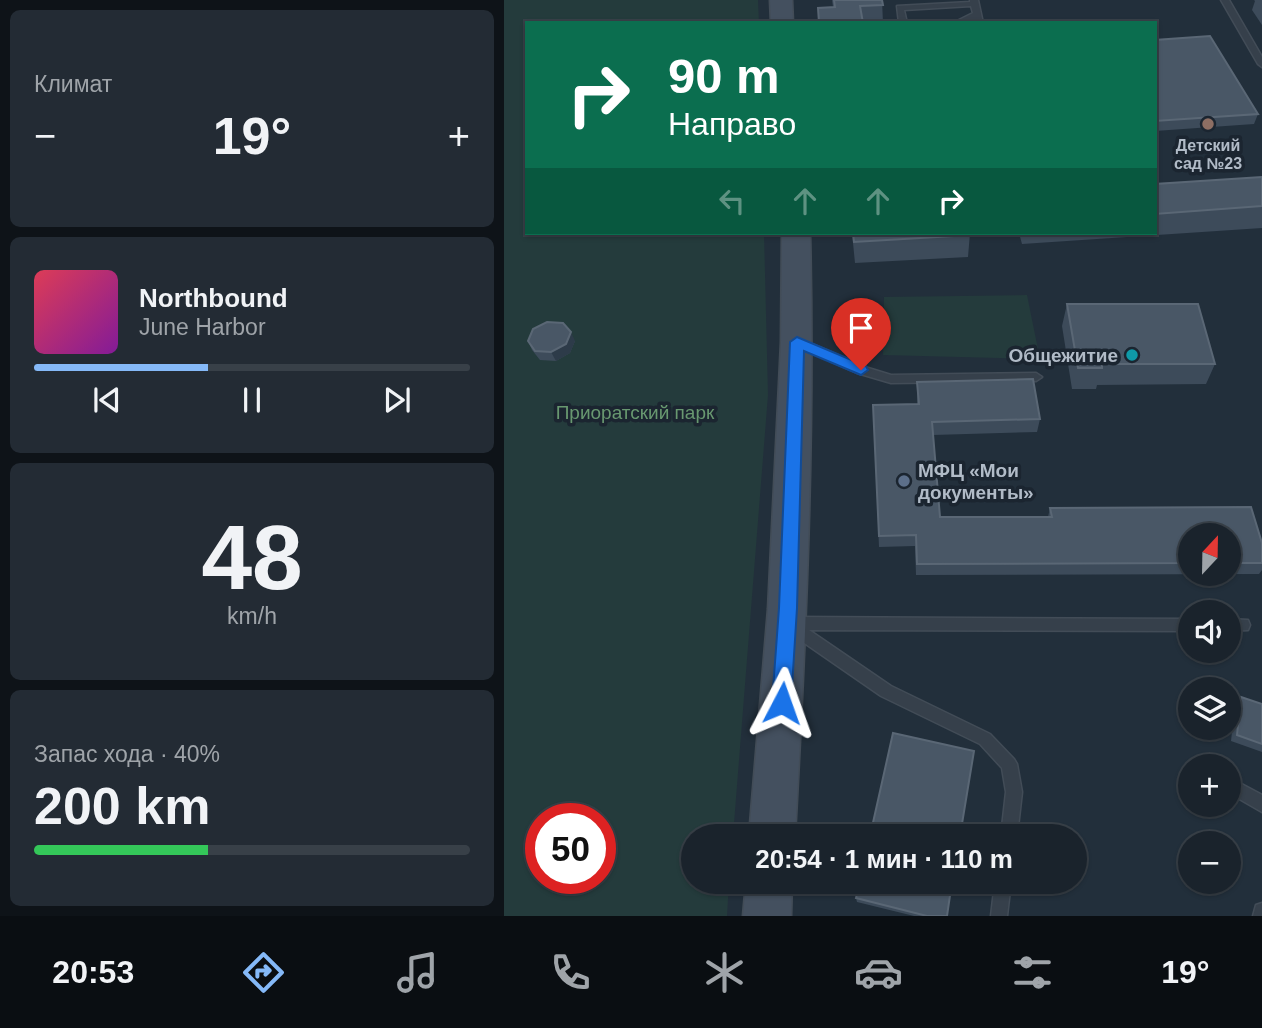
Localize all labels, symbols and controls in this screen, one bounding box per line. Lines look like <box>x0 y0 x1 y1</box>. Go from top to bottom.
icon: right <box>553 49 644 140</box>
text: 90 m <box>668 49 780 103</box>
text: Климат <box>34 71 112 97</box>
text: Направо <box>668 106 796 142</box>
text: 19° <box>213 107 291 165</box>
text: − <box>34 115 56 157</box>
text: + <box>448 115 470 157</box>
marker: Детский сад №23 <box>1200 116 1216 132</box>
place label: Детский сад №23 <box>1174 137 1242 172</box>
icon: left <box>713 182 751 220</box>
icon: ahead <box>786 182 824 220</box>
icon: ahead <box>859 182 897 220</box>
icon: right <box>932 182 970 220</box>
text: Northbound <box>139 283 288 313</box>
pin <box>831 298 891 370</box>
icon: arrive <box>842 309 880 347</box>
text: June Harbor <box>139 314 266 340</box>
place label: Общежитие <box>1008 345 1118 366</box>
marker: Общежитие <box>1124 347 1140 363</box>
icon: previous <box>88 381 126 419</box>
icon: pause <box>233 381 271 419</box>
icon: next <box>378 381 416 419</box>
park label: Приоратский парк <box>556 402 715 423</box>
place label: МФЦ «Мои документы» <box>918 460 1034 503</box>
marker: МФЦ «Мои документы» <box>896 473 912 489</box>
text: 48 <box>201 507 303 608</box>
north arrow <box>1178 523 1241 586</box>
map controls <box>1178 523 1241 894</box>
button: sound <box>1178 600 1241 663</box>
text: km/h <box>227 603 277 629</box>
position arrow <box>745 666 819 740</box>
button: layers <box>1178 677 1241 740</box>
text: Запас хода · 40% <box>34 741 220 767</box>
button: + <box>1178 754 1241 817</box>
text: 200 km <box>34 777 210 835</box>
speed limit sign: 50 <box>525 803 616 894</box>
button: − <box>1178 831 1241 894</box>
text: 20:54 · 1 мин · 110 m <box>755 844 1013 874</box>
icon: directions <box>239 948 288 997</box>
icon: music <box>393 948 442 997</box>
icon: phone <box>546 948 595 997</box>
icon: climate <box>700 948 749 997</box>
icon: car <box>854 948 903 997</box>
icon: filters <box>1008 948 1057 997</box>
text: 20:53 <box>52 954 134 990</box>
text: 19° <box>1161 954 1210 990</box>

